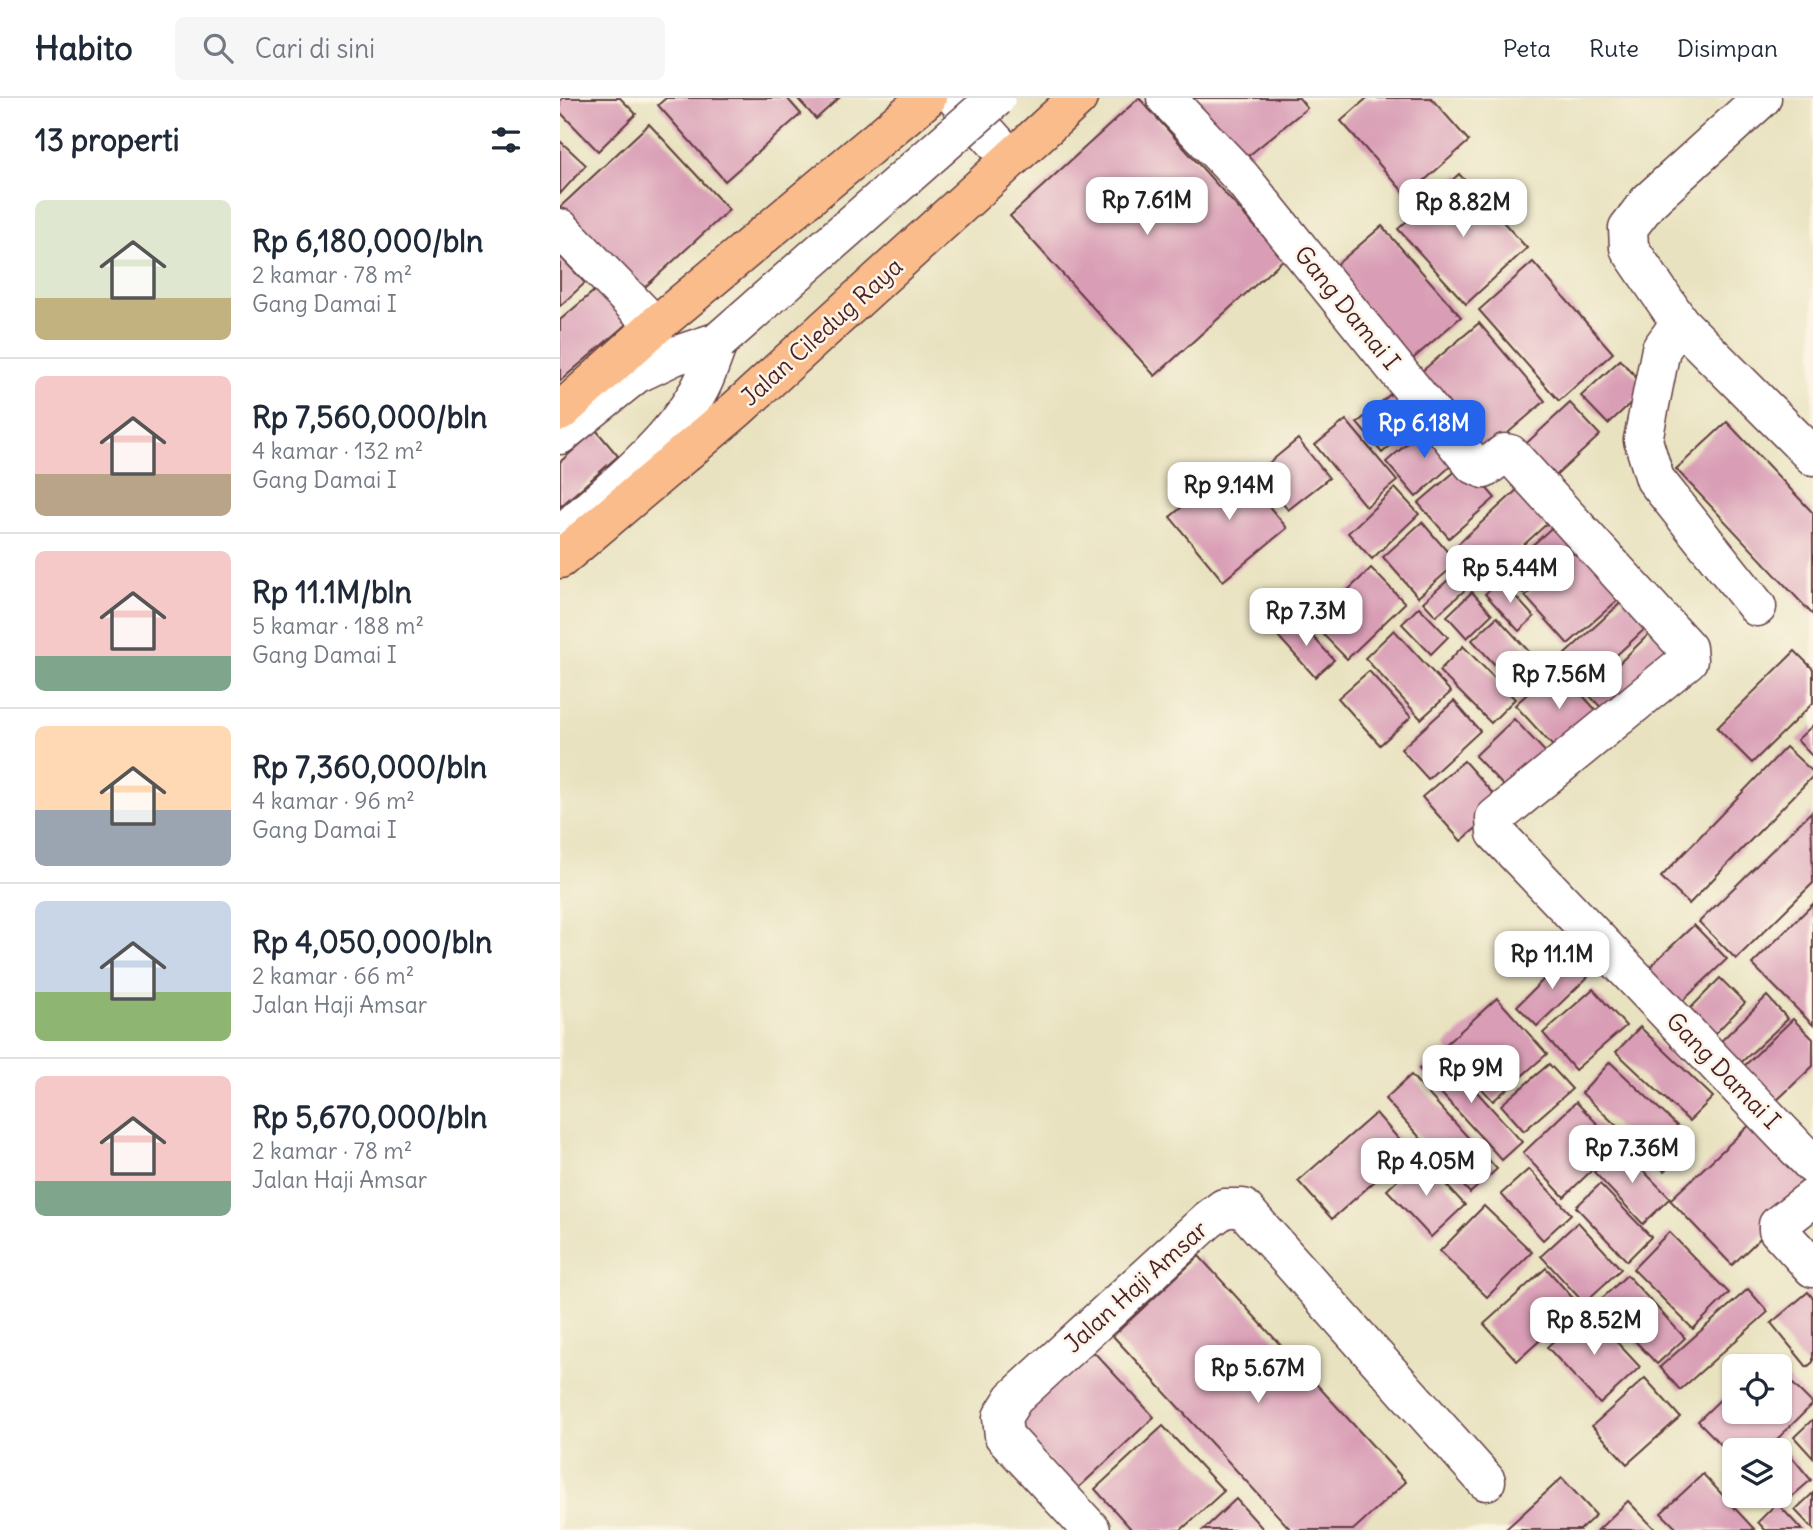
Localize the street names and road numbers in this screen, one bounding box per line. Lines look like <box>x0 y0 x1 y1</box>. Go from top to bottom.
street label: Gang Damai I <box>1289 239 1407 376</box>
street label: Jalan Ciledug Raya <box>734 251 908 412</box>
street label: Gang Damai I <box>1660 1006 1787 1135</box>
street label: Jalan Haji Amsar <box>1057 1214 1213 1359</box>

